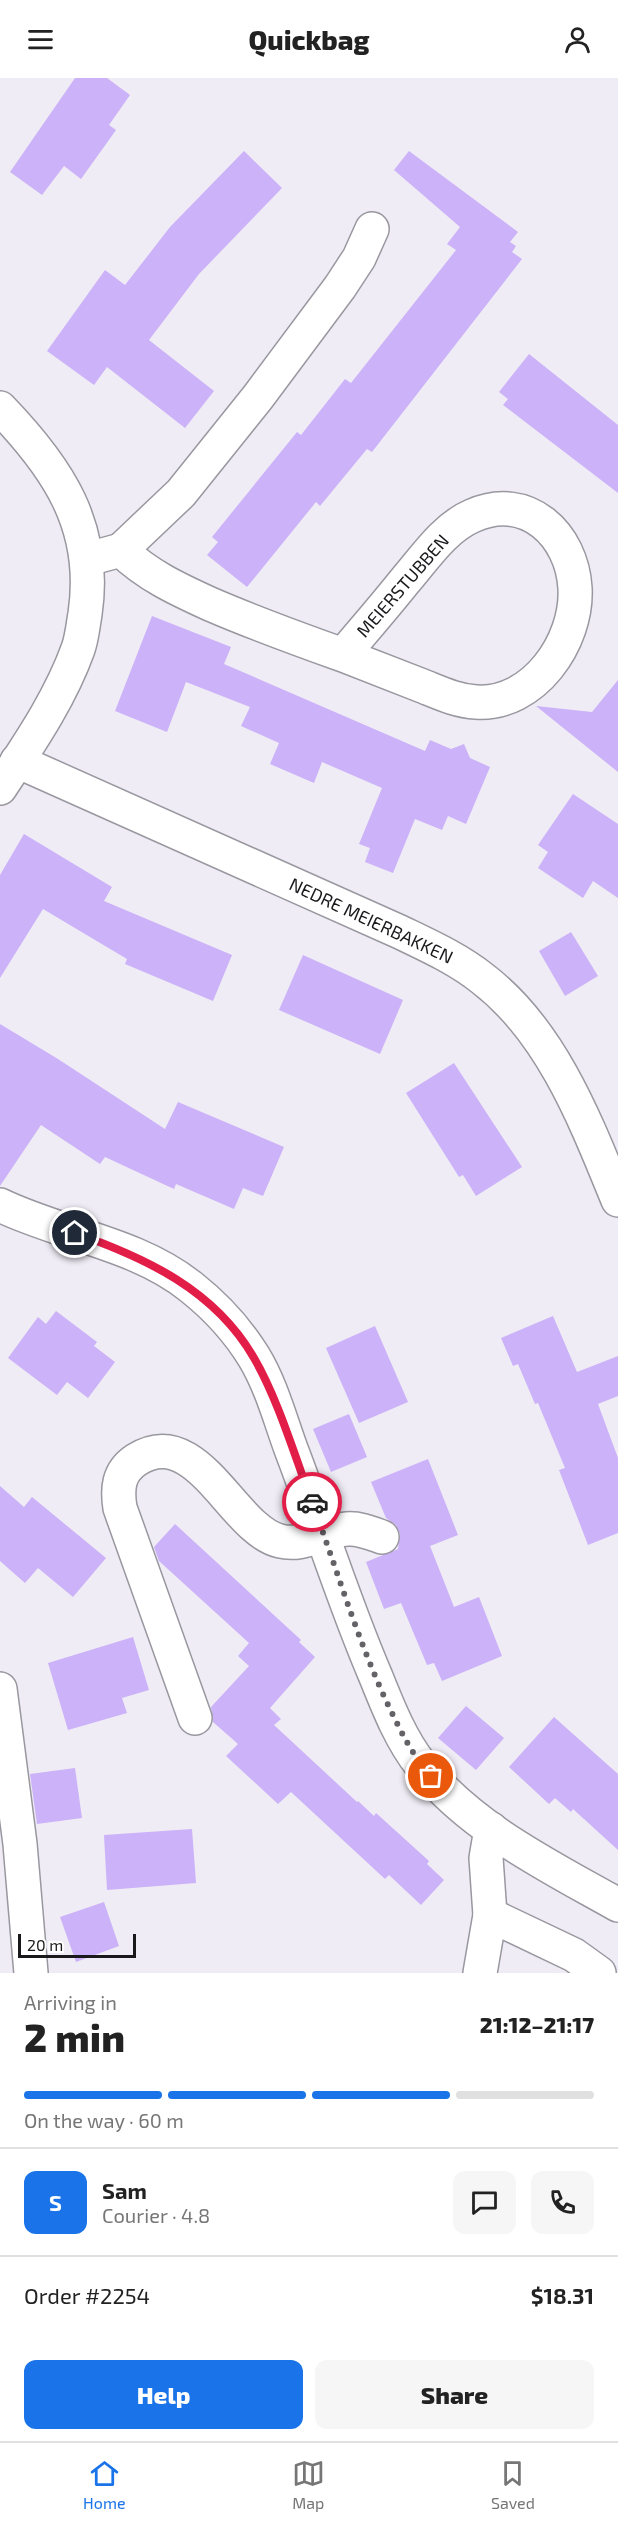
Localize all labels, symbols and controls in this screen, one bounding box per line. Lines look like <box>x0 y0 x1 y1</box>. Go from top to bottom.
icon: menu <box>24 23 57 56</box>
text: Quickbag <box>249 23 370 55</box>
icon: person <box>561 23 594 56</box>
street label: MEIERSTUBBEN <box>351 529 453 641</box>
street label: NEDRE MEIERBAKKEN <box>286 873 457 968</box>
pin <box>49 1207 100 1258</box>
icon: home <box>58 1216 91 1249</box>
courier <box>282 1472 342 1532</box>
icon: car <box>296 1486 329 1519</box>
pin <box>405 1750 456 1801</box>
icon: bag <box>414 1759 447 1792</box>
scale bar <box>18 1931 136 1958</box>
text: 20 m <box>27 1935 63 1954</box>
text: Arriving in <box>24 1990 117 2014</box>
text: 21:12–21:17 <box>480 2011 594 2037</box>
text: 2 min <box>24 2013 125 2060</box>
text: On the way · 60 m <box>24 2108 184 2132</box>
button: chat <box>453 2171 516 2234</box>
button: phone <box>531 2171 594 2234</box>
text: Sam <box>102 2177 147 2203</box>
text: S <box>49 2189 62 2215</box>
text: Courier · 4.8 <box>102 2203 210 2227</box>
text: Order #2254 <box>24 2282 150 2308</box>
text: $18.31 <box>531 2282 594 2308</box>
button: Help <box>24 2360 303 2429</box>
button: Share <box>315 2360 594 2429</box>
tab: Home <box>83 2457 126 2512</box>
tab: Map <box>292 2457 325 2512</box>
tab: Saved <box>491 2457 535 2512</box>

